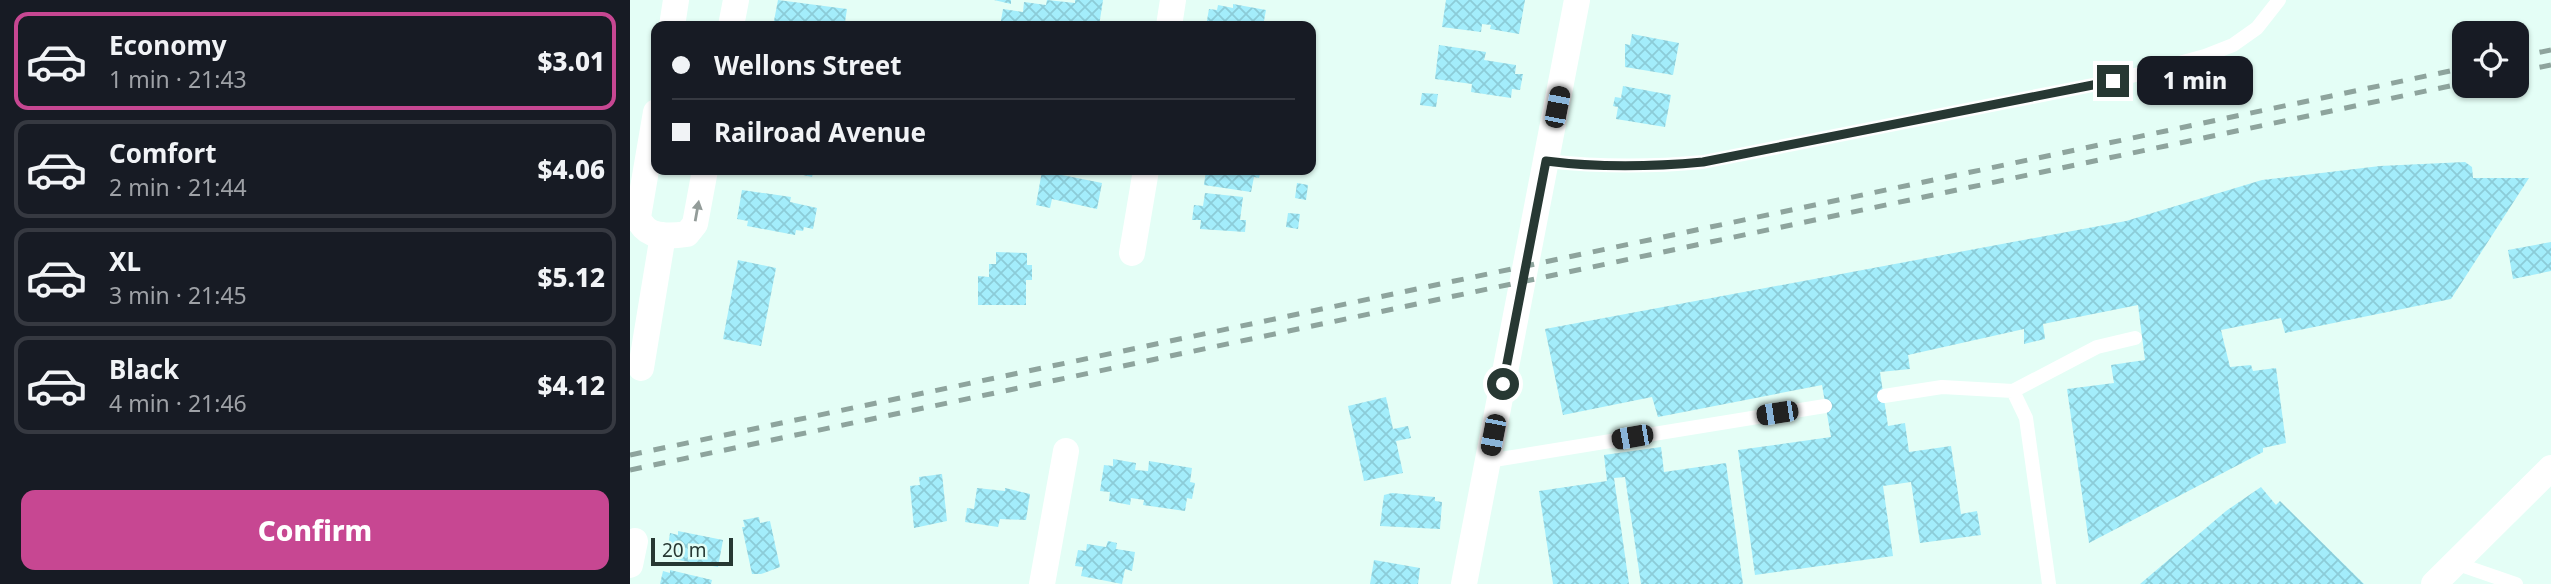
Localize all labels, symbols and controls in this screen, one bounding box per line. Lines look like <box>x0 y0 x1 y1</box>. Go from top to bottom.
map controls <box>2452 21 2529 98</box>
button: locate <box>2452 21 2529 98</box>
text: Economy <box>109 27 227 63</box>
icon: car <box>25 30 88 93</box>
text: $3.01 <box>538 43 605 79</box>
text: Wellons Street <box>714 47 902 83</box>
callout: 1 min <box>2138 56 2253 106</box>
text: 1 min · 21:43 <box>109 63 247 95</box>
text: 1 min <box>2163 64 2227 96</box>
route end <box>2097 65 2129 97</box>
car <box>1543 84 1572 130</box>
text: Railroad Avenue <box>714 114 926 150</box>
text: Comfort <box>109 135 217 171</box>
icon: car <box>25 138 88 201</box>
text: $4.06 <box>538 151 605 187</box>
text: 2 min · 21:44 <box>109 171 247 203</box>
one-way arrow <box>692 200 703 222</box>
text: XL <box>109 243 141 279</box>
icon: car <box>25 246 88 309</box>
text: $5.12 <box>538 259 605 295</box>
text: 3 min · 21:45 <box>109 279 247 311</box>
text: Black <box>109 351 179 387</box>
icon: car <box>25 354 88 417</box>
text: $4.12 <box>538 367 605 403</box>
route start <box>1487 368 1519 400</box>
text: 4 min · 21:46 <box>109 387 247 419</box>
car <box>1755 399 1800 427</box>
car <box>1479 412 1508 458</box>
car <box>1610 423 1655 451</box>
button: Confirm <box>21 490 609 570</box>
scale bar <box>651 535 733 567</box>
text: 20 m <box>662 537 706 563</box>

